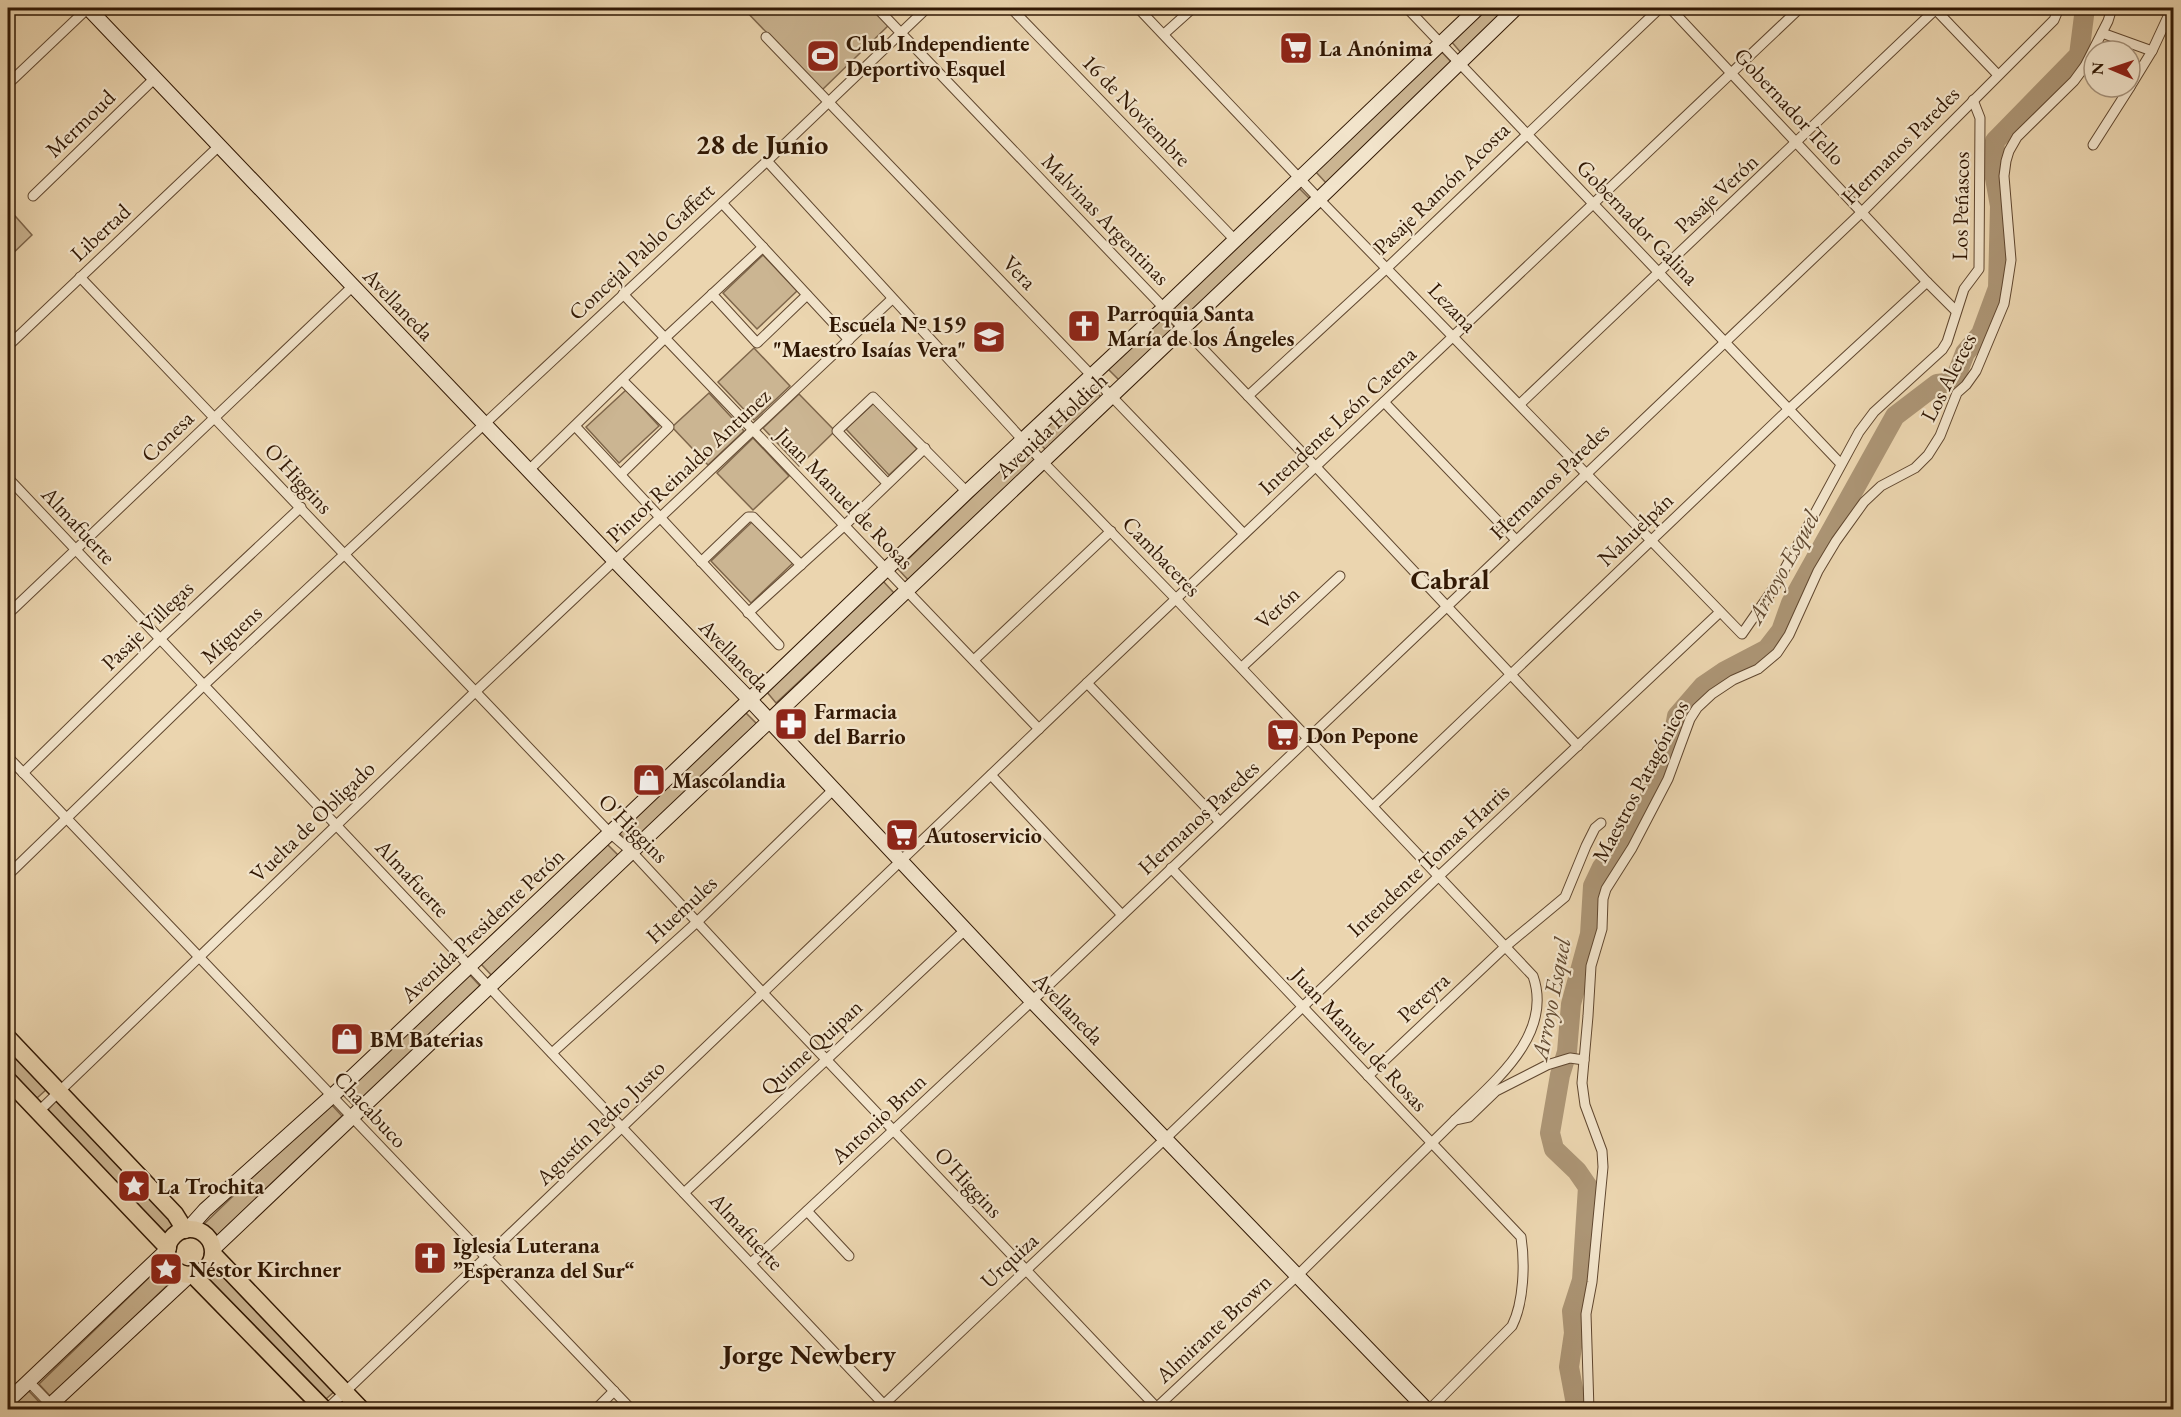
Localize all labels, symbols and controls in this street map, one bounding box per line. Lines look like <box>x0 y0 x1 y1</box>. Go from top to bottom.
place label: Club Independiente Deportivo Esquel <box>846 29 1029 83</box>
supermarket icon: La Anónima <box>1278 30 1314 66</box>
place label: La Anónima <box>1319 34 1433 63</box>
sports icon: Club Independiente Deportivo Esquel <box>805 38 841 74</box>
north arrow <box>2082 39 2142 99</box>
street label: Gobernador Tello <box>1728 41 1852 171</box>
street label: 16 de Noviembre <box>1076 48 1198 173</box>
text: N <box>2087 62 2108 75</box>
street label: Hermanos Paredes <box>1835 80 1966 211</box>
street label: Mermoud <box>39 82 122 164</box>
street label: Pasaje Ramón Acosta <box>1367 115 1516 261</box>
district label: 28 de Junio <box>696 126 828 162</box>
street label: Malvinas Argentinas <box>1035 147 1176 291</box>
street label: Pasaje Verón <box>1668 147 1765 240</box>
street label: Los Peñascos <box>1945 151 1976 261</box>
street label: Gobernador Galina <box>1570 153 1705 292</box>
street label: Concejal Pablo Gaffett <box>562 176 721 327</box>
street label: Libertad <box>64 197 137 268</box>
street label: Vera <box>996 249 1043 296</box>
street label: Avellaneda <box>356 261 441 347</box>
street label: Lezana <box>1422 276 1484 339</box>
place label: Parroquia Santa María de los Ángeles <box>1107 299 1294 353</box>
church icon: Parroquia Santa María de los Ángeles <box>1066 308 1102 344</box>
place label: Escuela Nº 159 "Maestro Isaías Vera" <box>773 310 966 364</box>
school or university icon: Escuela Nº 159 "Maestro Isaías Vera" <box>971 319 1007 355</box>
street label: Los Alerces <box>1914 328 1983 427</box>
street label: Intendente León Catena <box>1252 339 1423 501</box>
street label: Avenida Holdich <box>988 366 1114 485</box>
street label: Pintor Reinaldo Antunez <box>600 381 777 549</box>
street label: Conesa <box>135 404 200 469</box>
street label: Hermanos Paredes <box>1483 417 1616 546</box>
street label: Juan Manuel de Rosas <box>768 420 920 576</box>
street label: O'Higgins <box>258 436 339 520</box>
street label: Almafuerte <box>34 479 122 571</box>
street label: Nahuelpán <box>1591 486 1680 573</box>
water label: Arroyo Esquel <box>1738 504 1828 631</box>
street label: Cambaceres <box>1116 510 1207 603</box>
district label: Cabral <box>1411 561 1489 597</box>
street label: Pasaje Villegas <box>95 574 200 677</box>
street label: Verón <box>1249 579 1306 635</box>
street label: Miguens <box>195 599 268 670</box>
street label: Avellaneda <box>692 612 777 698</box>
street label: Maestros Patagónicos <box>1585 695 1695 868</box>
place label: Farmacia del Barrio <box>814 697 906 751</box>
pharmacy icon: Farmacia del Barrio <box>773 706 809 742</box>
supermarket icon: Don Pepone <box>1265 717 1301 753</box>
place label: Don Pepone <box>1306 721 1418 750</box>
street label: Vuelta de Obligado <box>244 754 381 888</box>
street label: Hermanos Paredes <box>1131 754 1265 881</box>
shop icon: Mascolandia <box>631 762 667 798</box>
place label: Mascolandia <box>672 766 786 795</box>
street label: Intendente Tomas Harris <box>1341 777 1516 943</box>
street label: O'Higgins <box>592 787 675 870</box>
supermarket icon: Autoservicio <box>884 817 920 853</box>
place label: Autoservicio <box>924 821 1042 850</box>
street label: Almafuerte <box>368 832 456 924</box>
street label: Avenida Presidente Perón <box>393 842 571 1010</box>
street label: Huemules <box>639 869 723 950</box>
water label: Arroyo Esquel <box>1523 934 1579 1065</box>
street label: Juan Manuel de Rosas <box>1284 960 1434 1118</box>
street label: Avellaneda <box>1026 965 1111 1051</box>
street label: Pereyra <box>1391 966 1456 1029</box>
street label: Quime Quipan <box>754 993 869 1102</box>
shop icon: BM Baterias <box>329 1021 365 1057</box>
place label: BM Baterias <box>370 1025 483 1054</box>
street label: Agustín Pedro Justo <box>529 1053 671 1192</box>
street label: Chacabuco <box>327 1065 414 1154</box>
street label: Antonio Brun <box>824 1066 933 1171</box>
street label: O'Higgins <box>928 1140 1009 1224</box>
place icon: La Trochita <box>116 1168 152 1204</box>
place label: La Trochita <box>157 1172 265 1201</box>
street label: Almafuerte <box>702 1185 790 1277</box>
street label: Urquiza <box>974 1226 1045 1295</box>
place label: Iglesia Luterana ”Esperanza del Sur“ <box>453 1231 635 1285</box>
church icon: Iglesia Luterana ”Esperanza del Sur“ <box>412 1240 448 1276</box>
place icon: Néstor Kirchner <box>148 1251 184 1287</box>
place label: Néstor Kirchner <box>189 1255 342 1284</box>
street label: Almirante Brown <box>1149 1267 1278 1390</box>
district label: Jorge Newbery <box>719 1336 897 1372</box>

